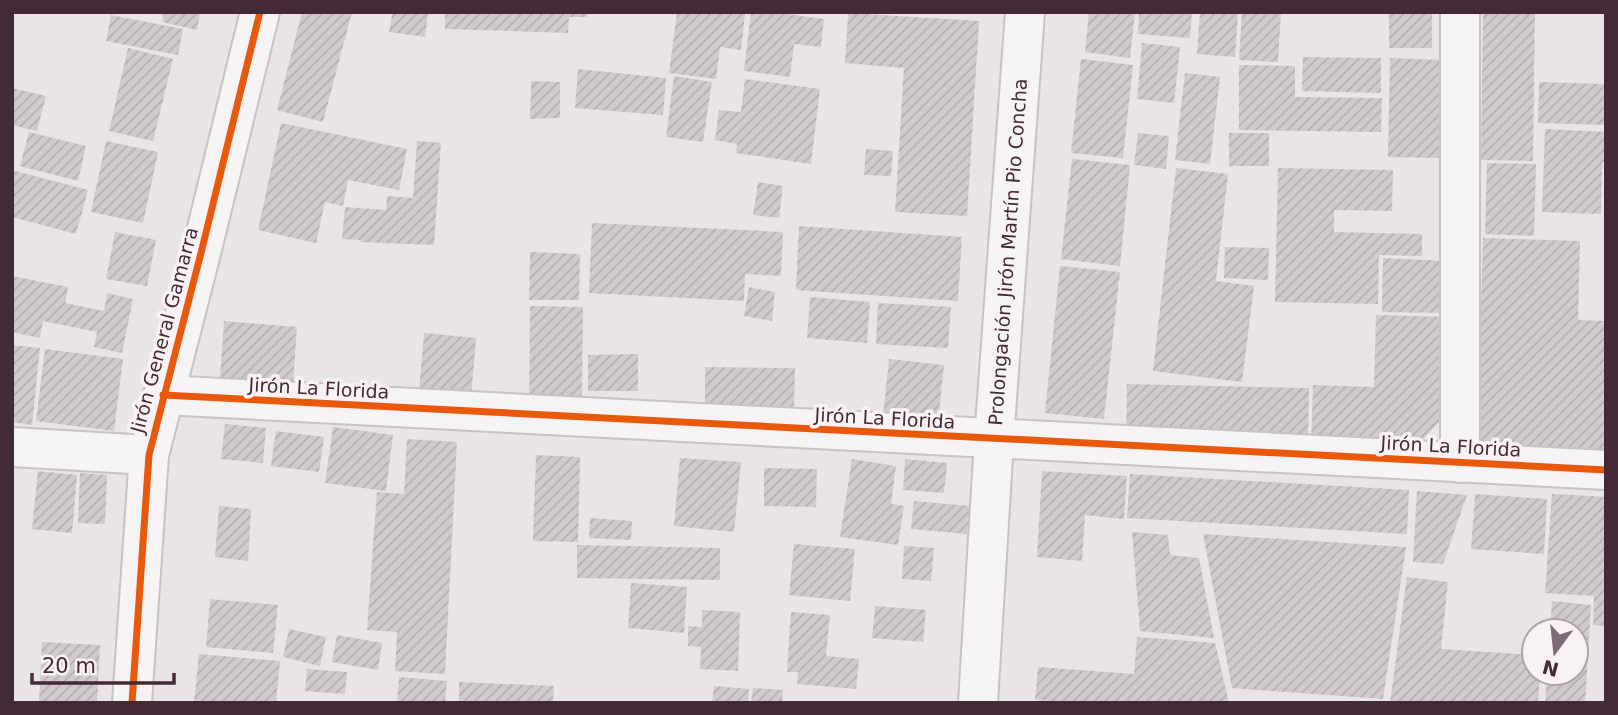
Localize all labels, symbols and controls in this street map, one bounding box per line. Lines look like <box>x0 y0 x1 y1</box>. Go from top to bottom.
street label: Prolongación Jirón Martín Pio Concha <box>984 78 1031 426</box>
street label: Jirón General Gamarra <box>126 225 202 436</box>
street label: Jirón La Florida <box>247 373 390 403</box>
street label: Jirón La Florida <box>813 403 956 433</box>
street label: Jirón La Florida <box>1379 431 1522 461</box>
north arrow <box>1520 617 1590 687</box>
scale bar <box>32 642 173 686</box>
text: 20 m <box>42 654 96 678</box>
text: N <box>1540 656 1561 681</box>

